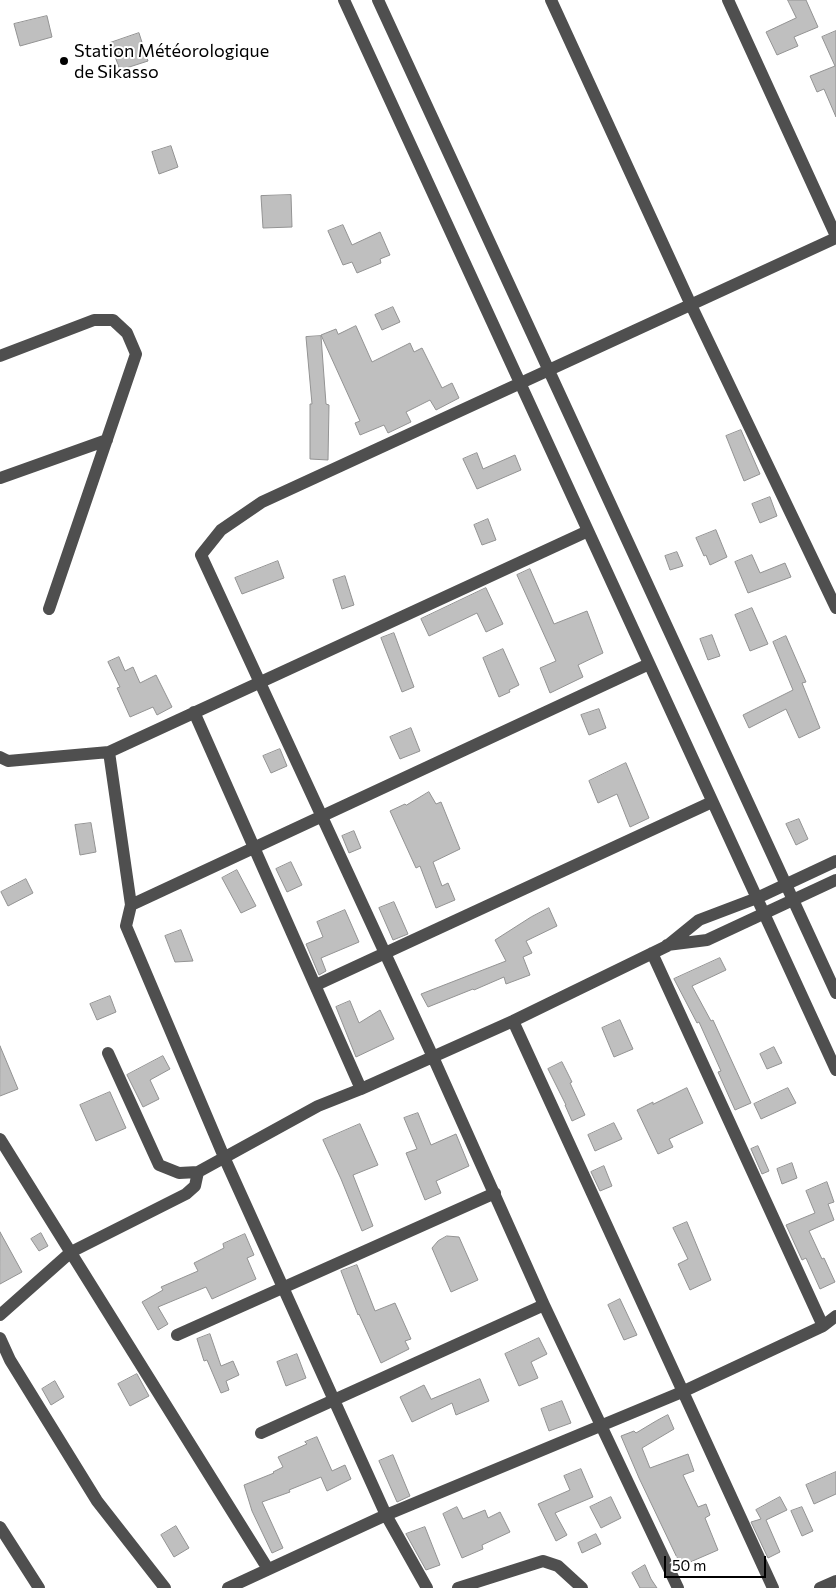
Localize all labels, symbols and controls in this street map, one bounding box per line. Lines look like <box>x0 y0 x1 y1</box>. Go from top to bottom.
place label: Station Météorologique de Sikasso <box>74 40 269 82</box>
marker: Station Météorologique de Sikasso <box>58 55 70 67</box>
scale bar <box>666 1546 768 1578</box>
text: 50 m <box>672 1556 706 1574</box>

